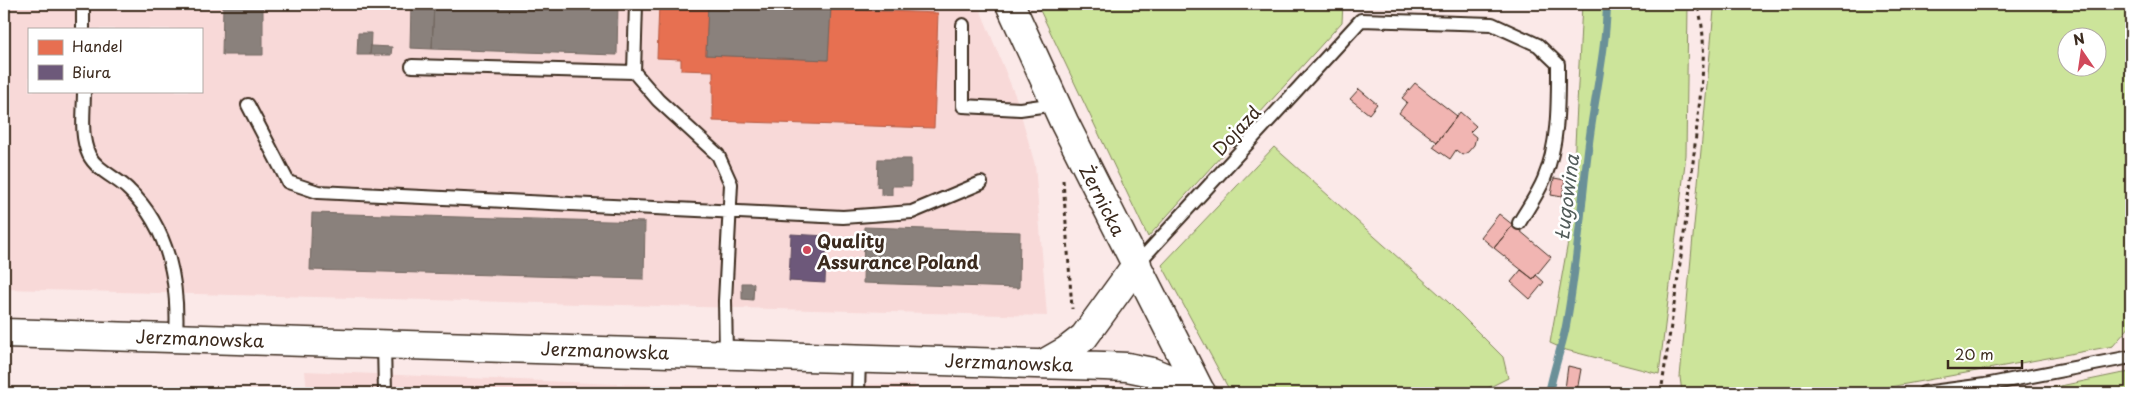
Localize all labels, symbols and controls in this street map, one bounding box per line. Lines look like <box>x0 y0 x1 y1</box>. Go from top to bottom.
text: N <box>2071 27 2087 50</box>
legend <box>28 28 202 92</box>
north arrow <box>2058 28 2108 78</box>
text: Handel <box>72 34 123 57</box>
text: Biura <box>72 60 111 83</box>
street label: Dojazd <box>1206 99 1266 161</box>
water label: Ługowina <box>1547 152 1585 241</box>
street label: Żernicka <box>1074 160 1133 241</box>
place label: Quality Assurance Poland <box>816 227 979 275</box>
marker: Quality Assurance Poland <box>801 244 813 256</box>
street label: Jerzmanowska <box>135 322 265 354</box>
street label: Jerzmanowska <box>540 334 670 366</box>
scale bar <box>1948 337 2021 369</box>
text: 20 m <box>1955 342 1994 365</box>
street label: Jerzmanowska <box>944 346 1074 378</box>

